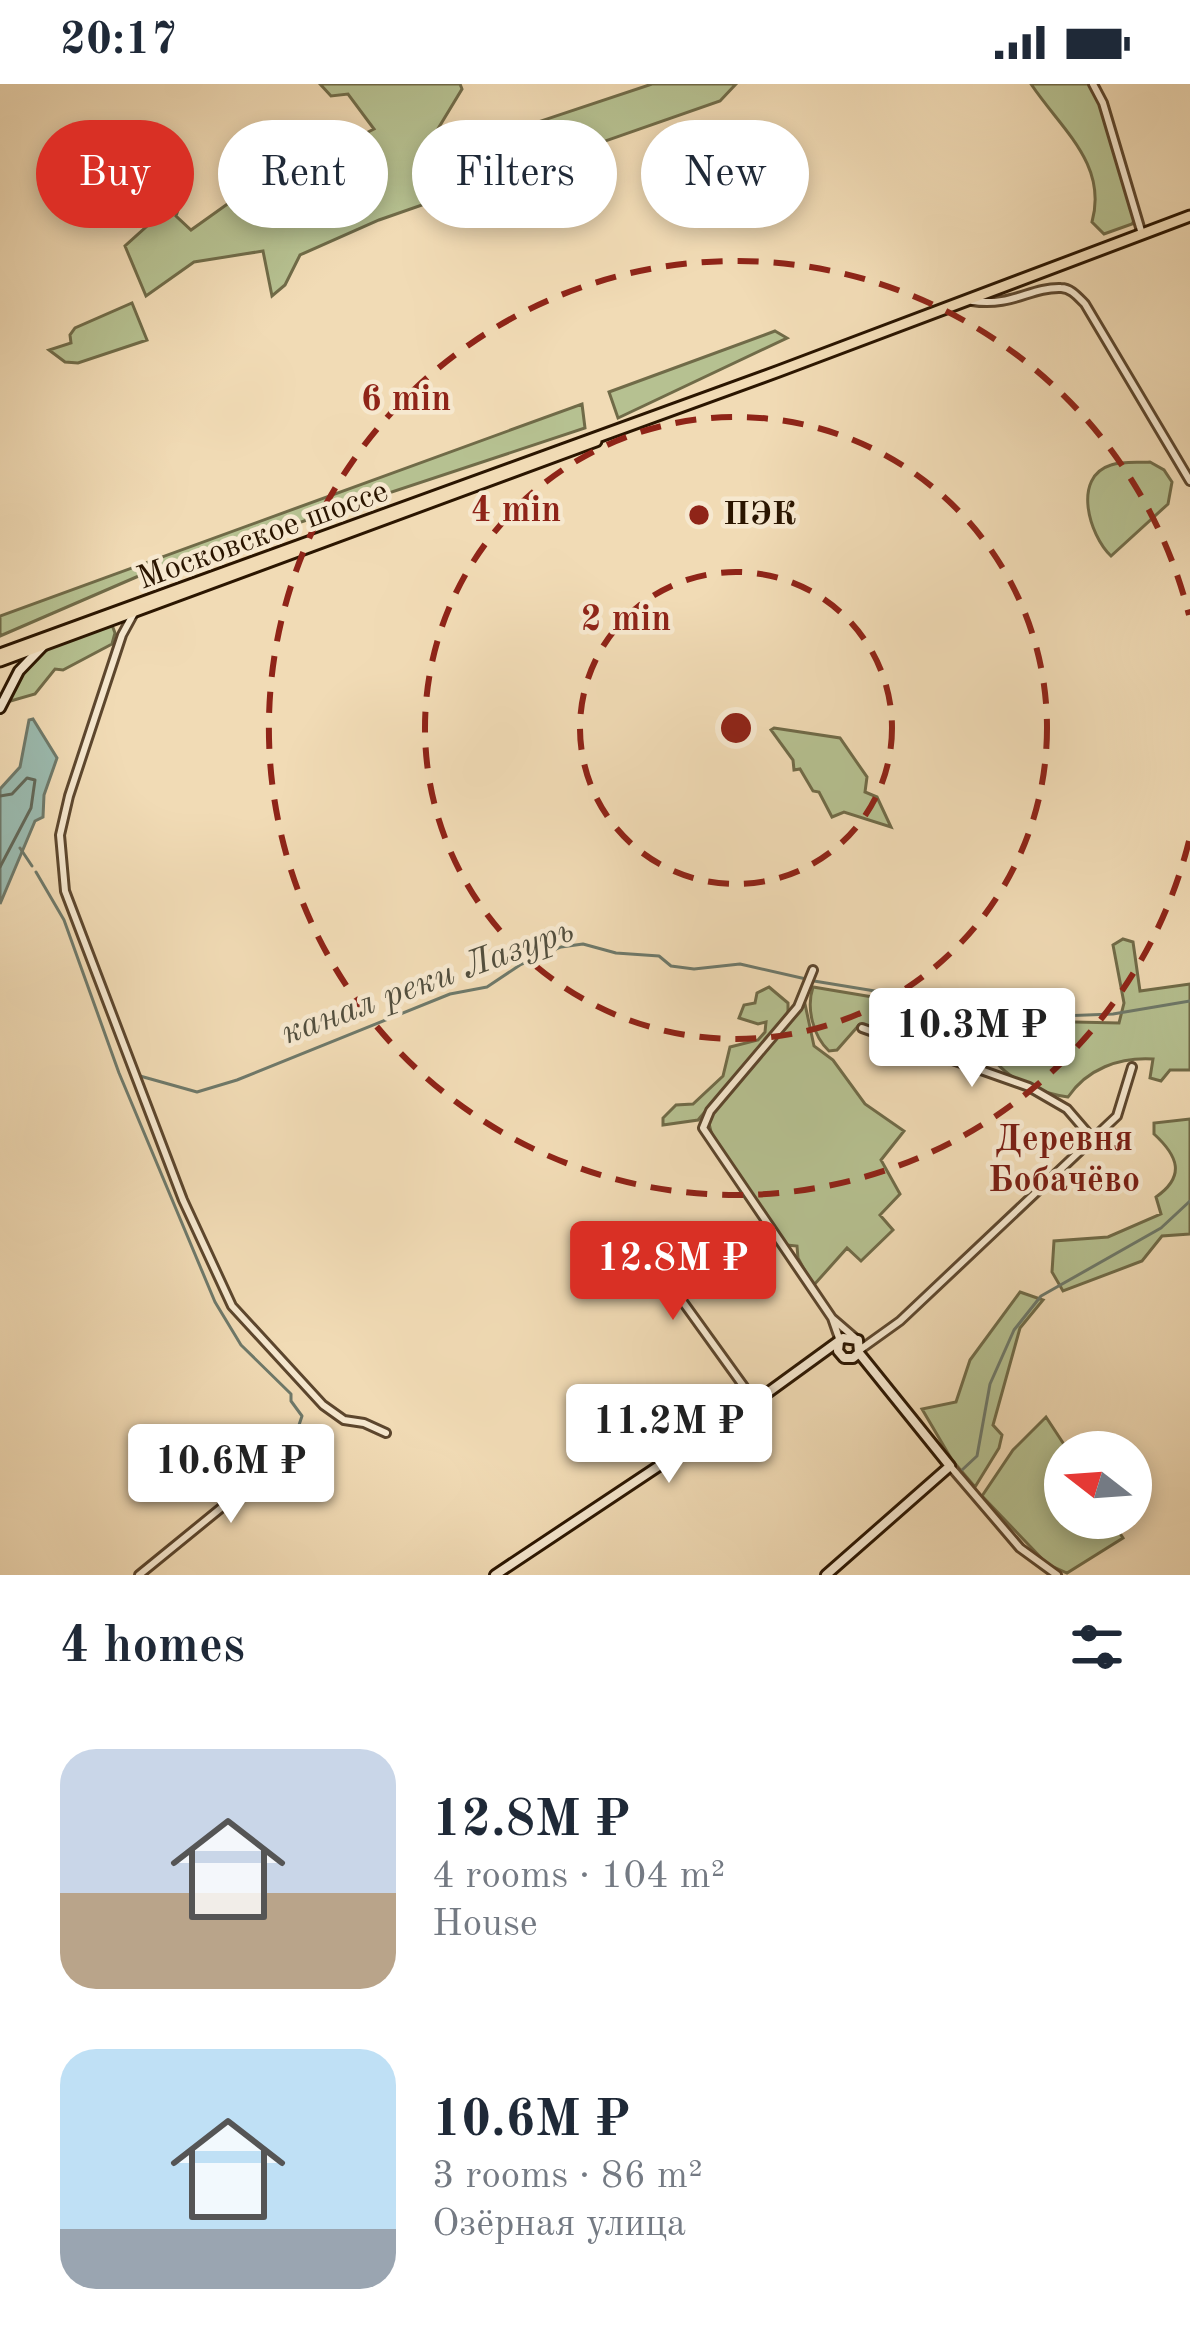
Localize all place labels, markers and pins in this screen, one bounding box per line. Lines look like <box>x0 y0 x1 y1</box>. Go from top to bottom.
place label: ПЭК <box>723 499 796 532</box>
marker: ПЭК <box>686 502 712 528</box>
centre of rings <box>715 707 757 749</box>
pin: 10.3M ₽ <box>861 988 1083 1090</box>
pin: 12.8M ₽ <box>562 1221 784 1323</box>
pin: 11.2M ₽ <box>558 1384 780 1486</box>
pin: 10.6M ₽ <box>120 1424 342 1526</box>

